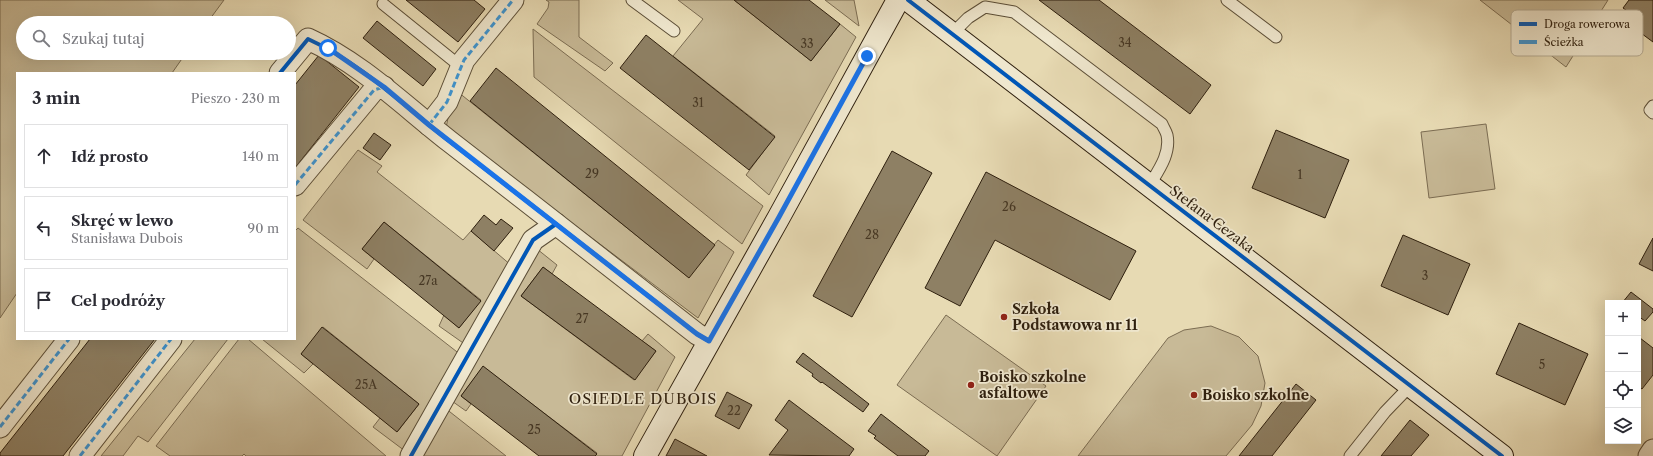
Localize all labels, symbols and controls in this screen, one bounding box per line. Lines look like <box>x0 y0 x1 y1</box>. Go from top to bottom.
legend <box>1511 10 1643 56</box>
search box <box>16 16 296 60</box>
text: Droga rowerowa <box>1544 17 1630 31</box>
icon: search <box>30 27 52 49</box>
text: Szukaj tutaj <box>62 29 144 48</box>
house number: 34 <box>1118 35 1132 50</box>
text: Ścieżka <box>1544 35 1584 49</box>
house number: 33 <box>800 36 814 51</box>
route start <box>319 39 337 57</box>
route end <box>858 47 876 65</box>
text: 3 min <box>32 88 81 108</box>
text: Pieszo · 230 m <box>191 90 280 106</box>
house number: 31 <box>692 95 704 110</box>
icon: ahead <box>33 145 55 167</box>
text: Idź prosto <box>71 147 148 166</box>
text: 140 m <box>242 148 279 164</box>
house number: 29 <box>585 166 599 181</box>
house number: 1 <box>1297 167 1303 182</box>
street label: Stefana Cezaka <box>1166 181 1259 257</box>
house number: 26 <box>1002 199 1016 214</box>
text: Skręć w lewo <box>71 211 173 230</box>
icon: left <box>33 217 55 239</box>
text: 90 m <box>248 220 279 236</box>
house number: 28 <box>865 227 879 242</box>
text: Stanisława Dubois <box>71 230 183 246</box>
house number: 3 <box>1422 268 1428 283</box>
house number: 27a <box>418 273 438 288</box>
icon: arrive <box>33 289 55 311</box>
text: Cel podróży <box>71 291 165 310</box>
place label: Szkoła Podstawowa nr 11 <box>1012 300 1139 334</box>
map controls <box>1605 300 1641 444</box>
button: + <box>1605 300 1641 336</box>
house number: 27 <box>576 311 588 326</box>
marker: Szkoła Podstawowa nr 11 <box>999 312 1009 322</box>
button: − <box>1605 336 1641 372</box>
house number: 5 <box>1539 357 1545 372</box>
place label: Boisko szkolne asfaltowe <box>979 368 1086 402</box>
button: locate <box>1605 372 1641 408</box>
house number: 25A <box>355 377 378 392</box>
marker: Boisko szkolne asfaltowe <box>966 380 976 390</box>
place label: Boisko szkolne <box>1202 386 1309 404</box>
district label: OSIEDLE DUBOIS <box>569 389 717 408</box>
marker: Boisko szkolne <box>1189 390 1199 400</box>
house number: 22 <box>727 403 741 418</box>
button: layers <box>1605 408 1641 444</box>
house number: 25 <box>527 422 541 437</box>

